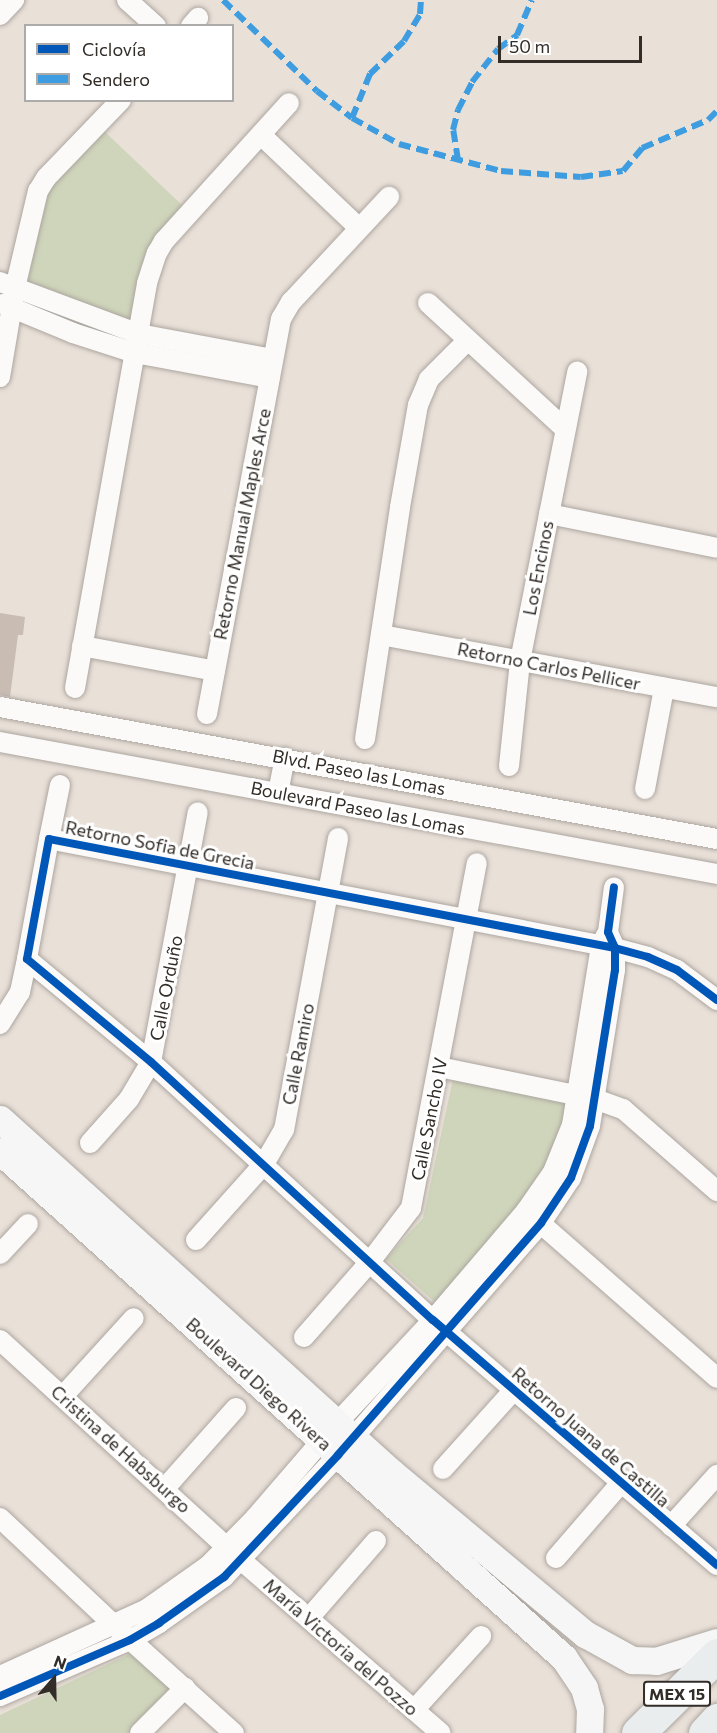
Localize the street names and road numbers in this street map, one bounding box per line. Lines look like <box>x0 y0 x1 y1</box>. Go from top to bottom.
street label: Retorno Manual Maples Arce <box>209 406 275 642</box>
street label: Los Encinos <box>518 519 558 617</box>
street label: Retorno Carlos Pellicer <box>456 638 642 694</box>
street label: Blvd. Paseo las Lomas <box>271 745 447 799</box>
street label: Boulevard Paseo las Lomas <box>249 777 467 839</box>
street label: Retorno Sofia de Grecia <box>64 816 256 874</box>
street label: Calle Orduño <box>145 933 187 1043</box>
street label: Calle Ramiro <box>278 1001 318 1107</box>
street label: Calle Sancho IV <box>406 1056 452 1182</box>
street label: Boulevard Diego Rivera <box>182 1313 336 1455</box>
street label: Retorno Juana de Castilla <box>508 1363 674 1511</box>
street label: Cristina de Habsburgo <box>47 1381 195 1517</box>
street label: María Victoria del Pozzo <box>259 1574 423 1720</box>
road number: MEX 15 <box>642 1681 712 1707</box>

